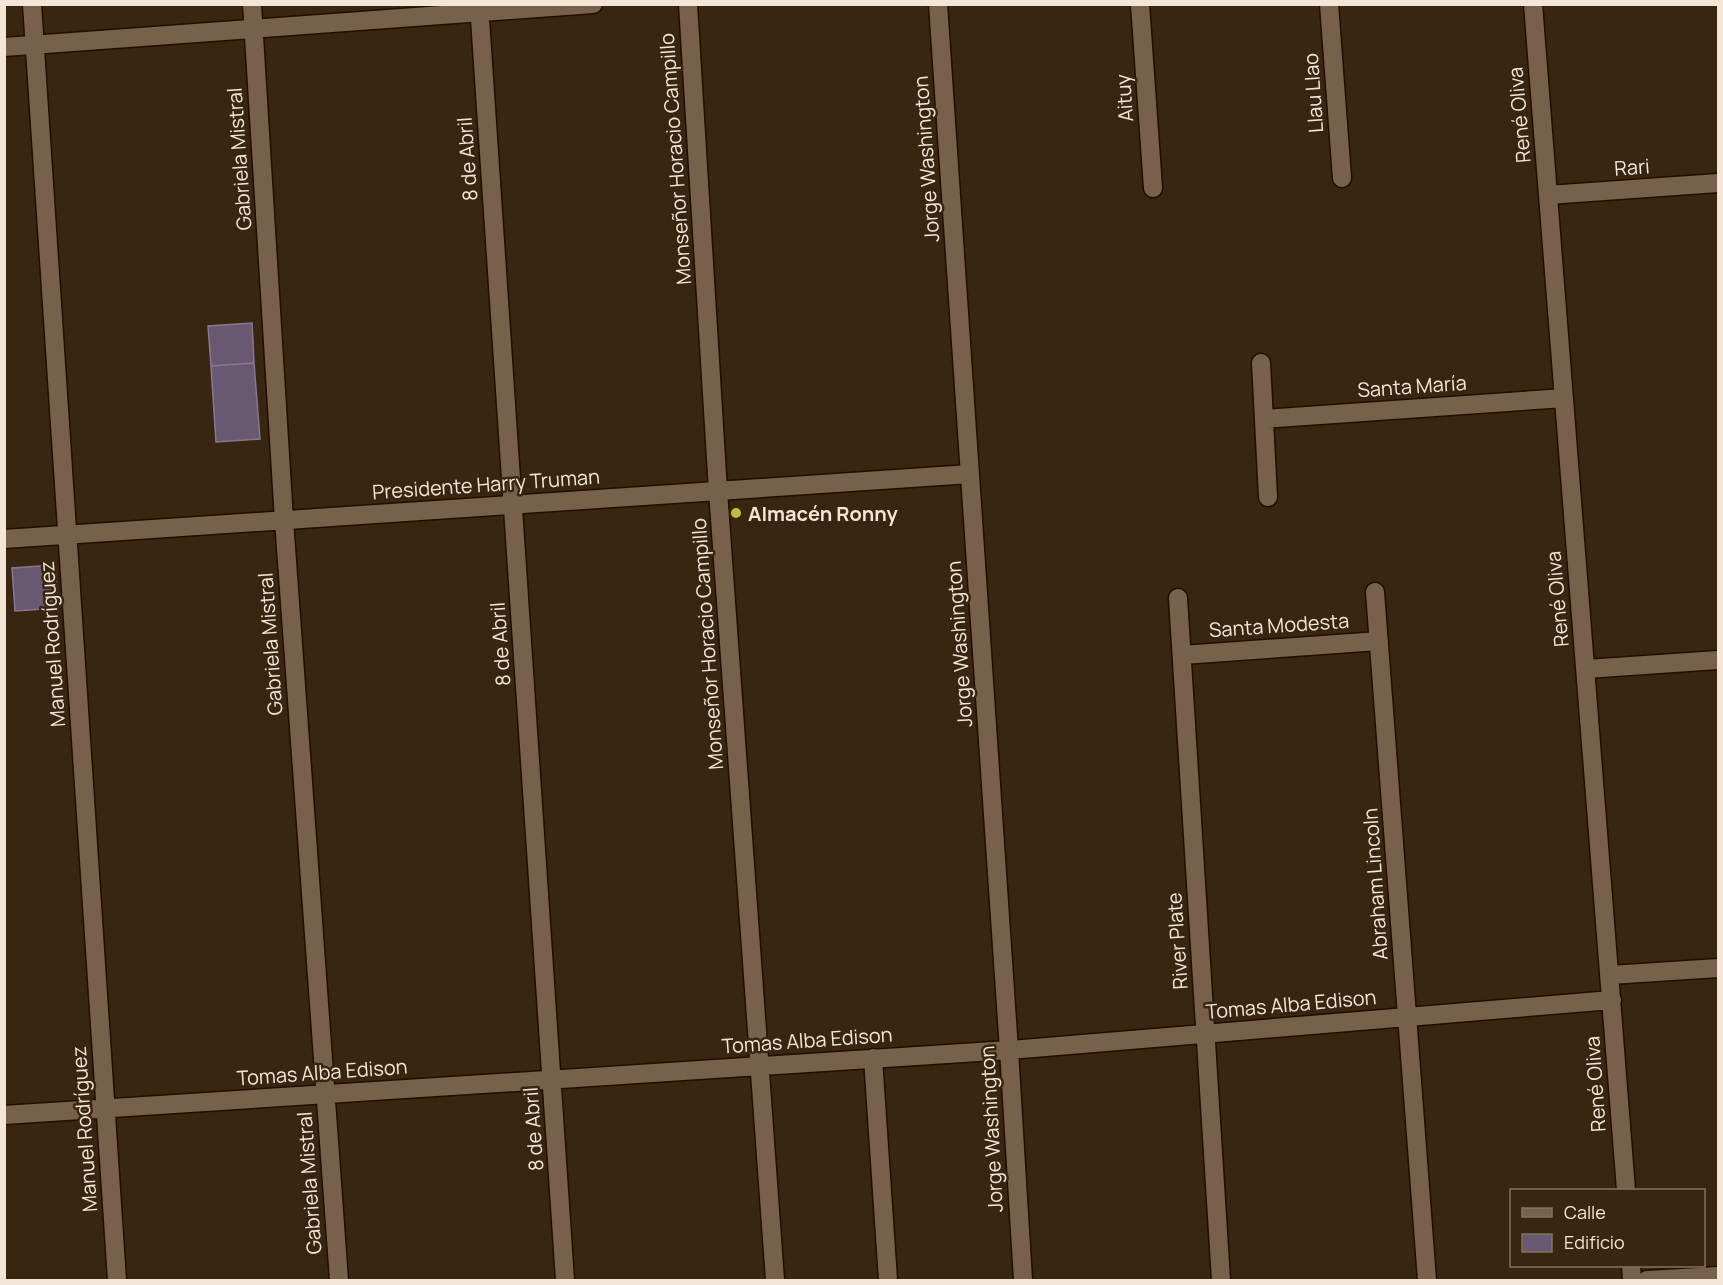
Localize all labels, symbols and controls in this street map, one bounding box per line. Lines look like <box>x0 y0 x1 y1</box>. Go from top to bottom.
street label: Monseñor Horacio Campillo <box>653 32 697 286</box>
street label: Llau Llao <box>1297 52 1329 134</box>
street label: René Oliva <box>1501 66 1537 164</box>
street label: Aituy <box>1109 73 1139 123</box>
street label: Jorge Washington <box>907 75 945 243</box>
street label: Gabriela Mistral <box>221 87 257 231</box>
street label: 8 de Abril <box>451 116 483 202</box>
street label: Rari <box>1613 152 1651 182</box>
street label: Santa María <box>1357 369 1467 403</box>
street label: Presidente Harry Truman <box>371 463 601 505</box>
place label: Almacén Ronny <box>748 500 898 527</box>
marker: Almacén Ronny <box>729 506 743 520</box>
street label: Monseñor Horacio Campillo <box>685 517 729 771</box>
street label: René Oliva <box>1539 550 1575 648</box>
street label: Manuel Rodríguez <box>33 560 71 728</box>
street label: Jorge Washington <box>940 560 978 728</box>
street label: Gabriela Mistral <box>252 572 288 716</box>
street label: 8 de Abril <box>484 601 516 687</box>
street label: Santa Modesta <box>1208 607 1350 643</box>
street label: Abraham Lincoln <box>1356 807 1394 961</box>
street label: River Plate <box>1160 892 1194 990</box>
street label: Tomas Alba Edison <box>1205 983 1377 1025</box>
street label: Tomas Alba Edison <box>721 1021 893 1059</box>
street label: René Oliva <box>1578 1035 1612 1133</box>
street label: Manuel Rodríguez <box>65 1045 103 1213</box>
street label: Jorge Washington <box>973 1045 1009 1213</box>
street label: Tomas Alba Edison <box>236 1053 408 1091</box>
street label: 8 de Abril <box>517 1086 549 1172</box>
street label: Gabriela Mistral <box>291 1111 327 1255</box>
legend <box>1510 1189 1705 1267</box>
text: Calle <box>1564 1200 1606 1224</box>
text: Edificio <box>1564 1230 1625 1254</box>

